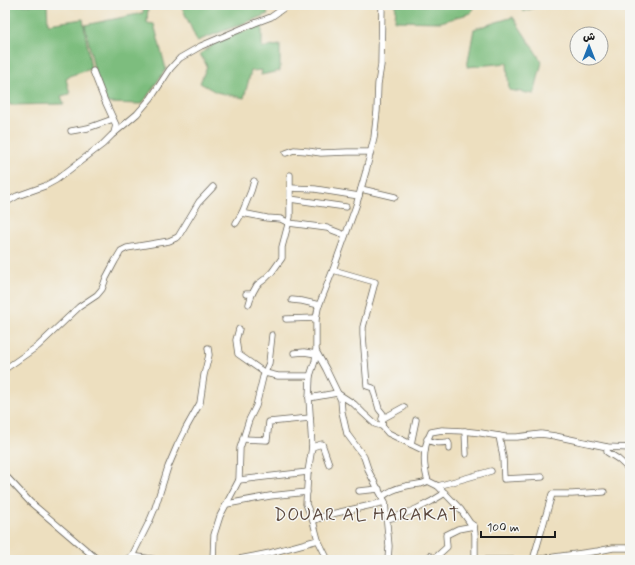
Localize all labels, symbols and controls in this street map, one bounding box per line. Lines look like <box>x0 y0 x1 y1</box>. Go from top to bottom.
north arrow <box>569 26 609 66</box>
text: ش <box>583 30 595 44</box>
district label: DOUAR AL HARAKAT <box>274 503 460 527</box>
scale bar <box>481 513 555 539</box>
text: 100 m <box>487 520 519 536</box>

